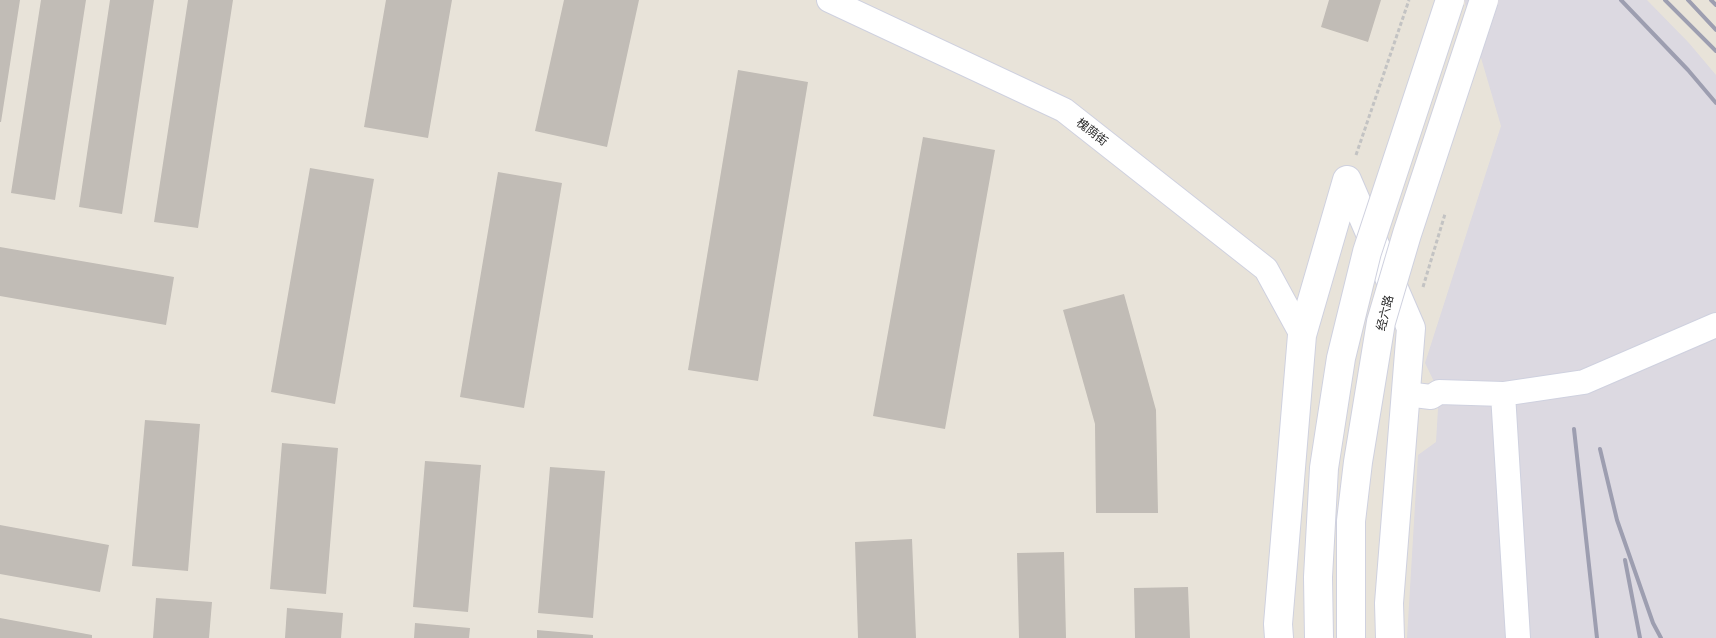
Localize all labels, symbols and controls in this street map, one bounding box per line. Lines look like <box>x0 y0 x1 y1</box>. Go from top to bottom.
street label: 槐荫街 <box>1073 115 1111 149</box>
street label: 经六路 <box>1374 294 1396 332</box>

